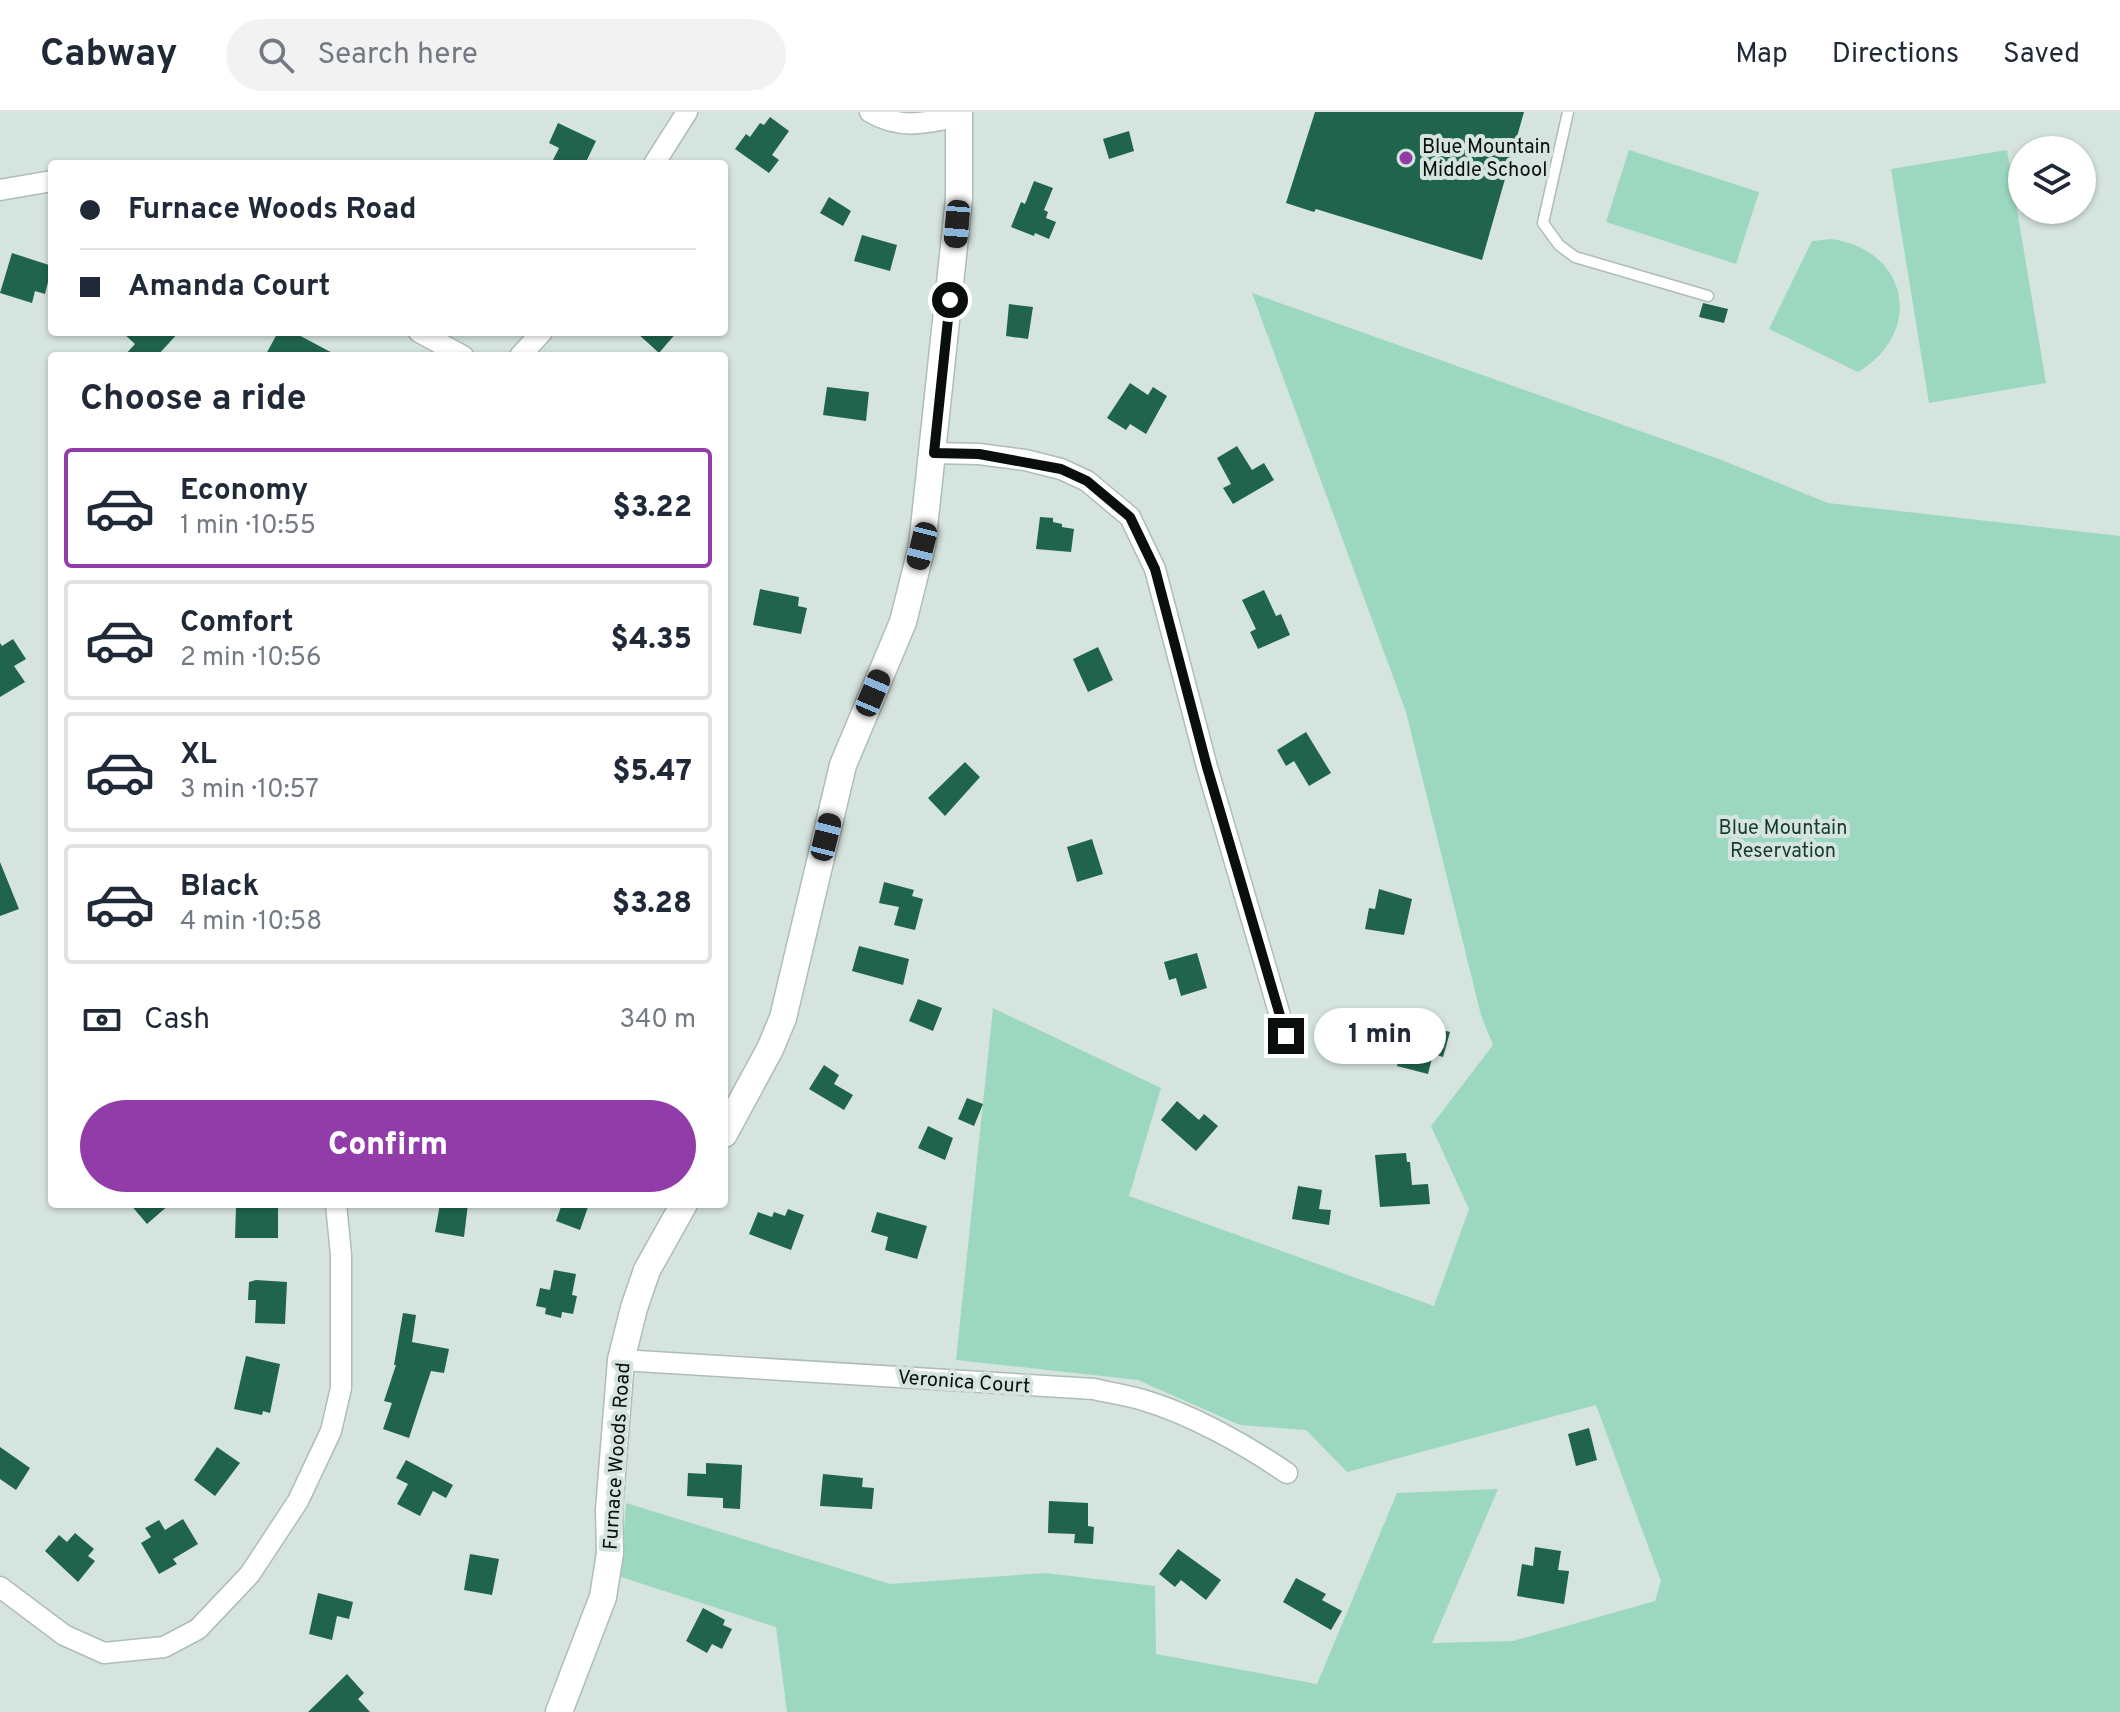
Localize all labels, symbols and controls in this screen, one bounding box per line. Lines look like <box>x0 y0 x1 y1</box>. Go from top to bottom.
search box <box>226 19 786 91</box>
text: Cabway <box>40 31 178 80</box>
icon: search <box>254 33 298 77</box>
text: Search here <box>318 37 478 74</box>
text: Map <box>1735 37 1788 73</box>
text: Directions <box>1832 37 1959 73</box>
text: Saved <box>2003 37 2080 73</box>
place label: Blue Mountain Middle School <box>1422 135 1551 184</box>
map controls <box>2008 136 2096 224</box>
button: layers <box>2008 136 2096 224</box>
marker: Blue Mountain Middle School <box>1397 149 1415 167</box>
text: Furnace Woods Road <box>128 192 417 229</box>
car <box>943 199 971 249</box>
text: Amanda Court <box>128 269 330 306</box>
route start <box>932 282 968 318</box>
text: Choose a ride <box>80 377 306 423</box>
icon: car <box>84 472 156 544</box>
text: Economy <box>180 473 308 510</box>
text: $3.22 <box>612 490 692 527</box>
text: 1 min · 10:55 <box>180 510 316 543</box>
car <box>905 520 939 572</box>
icon: car <box>84 604 156 676</box>
text: Comfort <box>180 605 293 642</box>
text: $4.35 <box>611 622 692 659</box>
text: 2 min · 10:56 <box>180 642 321 675</box>
car <box>853 666 893 720</box>
icon: car <box>84 736 156 808</box>
text: XL <box>180 737 217 774</box>
text: $5.47 <box>612 754 692 791</box>
text: 3 min · 10:57 <box>180 774 319 807</box>
car <box>809 811 843 863</box>
park label: Blue Mountain Reservation <box>1719 816 1847 865</box>
icon: car <box>84 868 156 940</box>
text: Black <box>180 869 259 906</box>
text: $3.28 <box>612 886 692 923</box>
text: 4 min · 10:58 <box>180 906 322 939</box>
icon: cash <box>80 998 124 1042</box>
text: Cash <box>144 1002 210 1039</box>
text: 340 m <box>619 1004 696 1037</box>
callout: 1 min <box>1314 1008 1446 1064</box>
route end <box>1268 1018 1304 1054</box>
text: 1 min <box>1348 1019 1412 1052</box>
button: Confirm <box>80 1100 696 1192</box>
street label: Furnace Woods Road <box>598 1361 638 1551</box>
street label: Veronica Court <box>897 1365 1031 1401</box>

